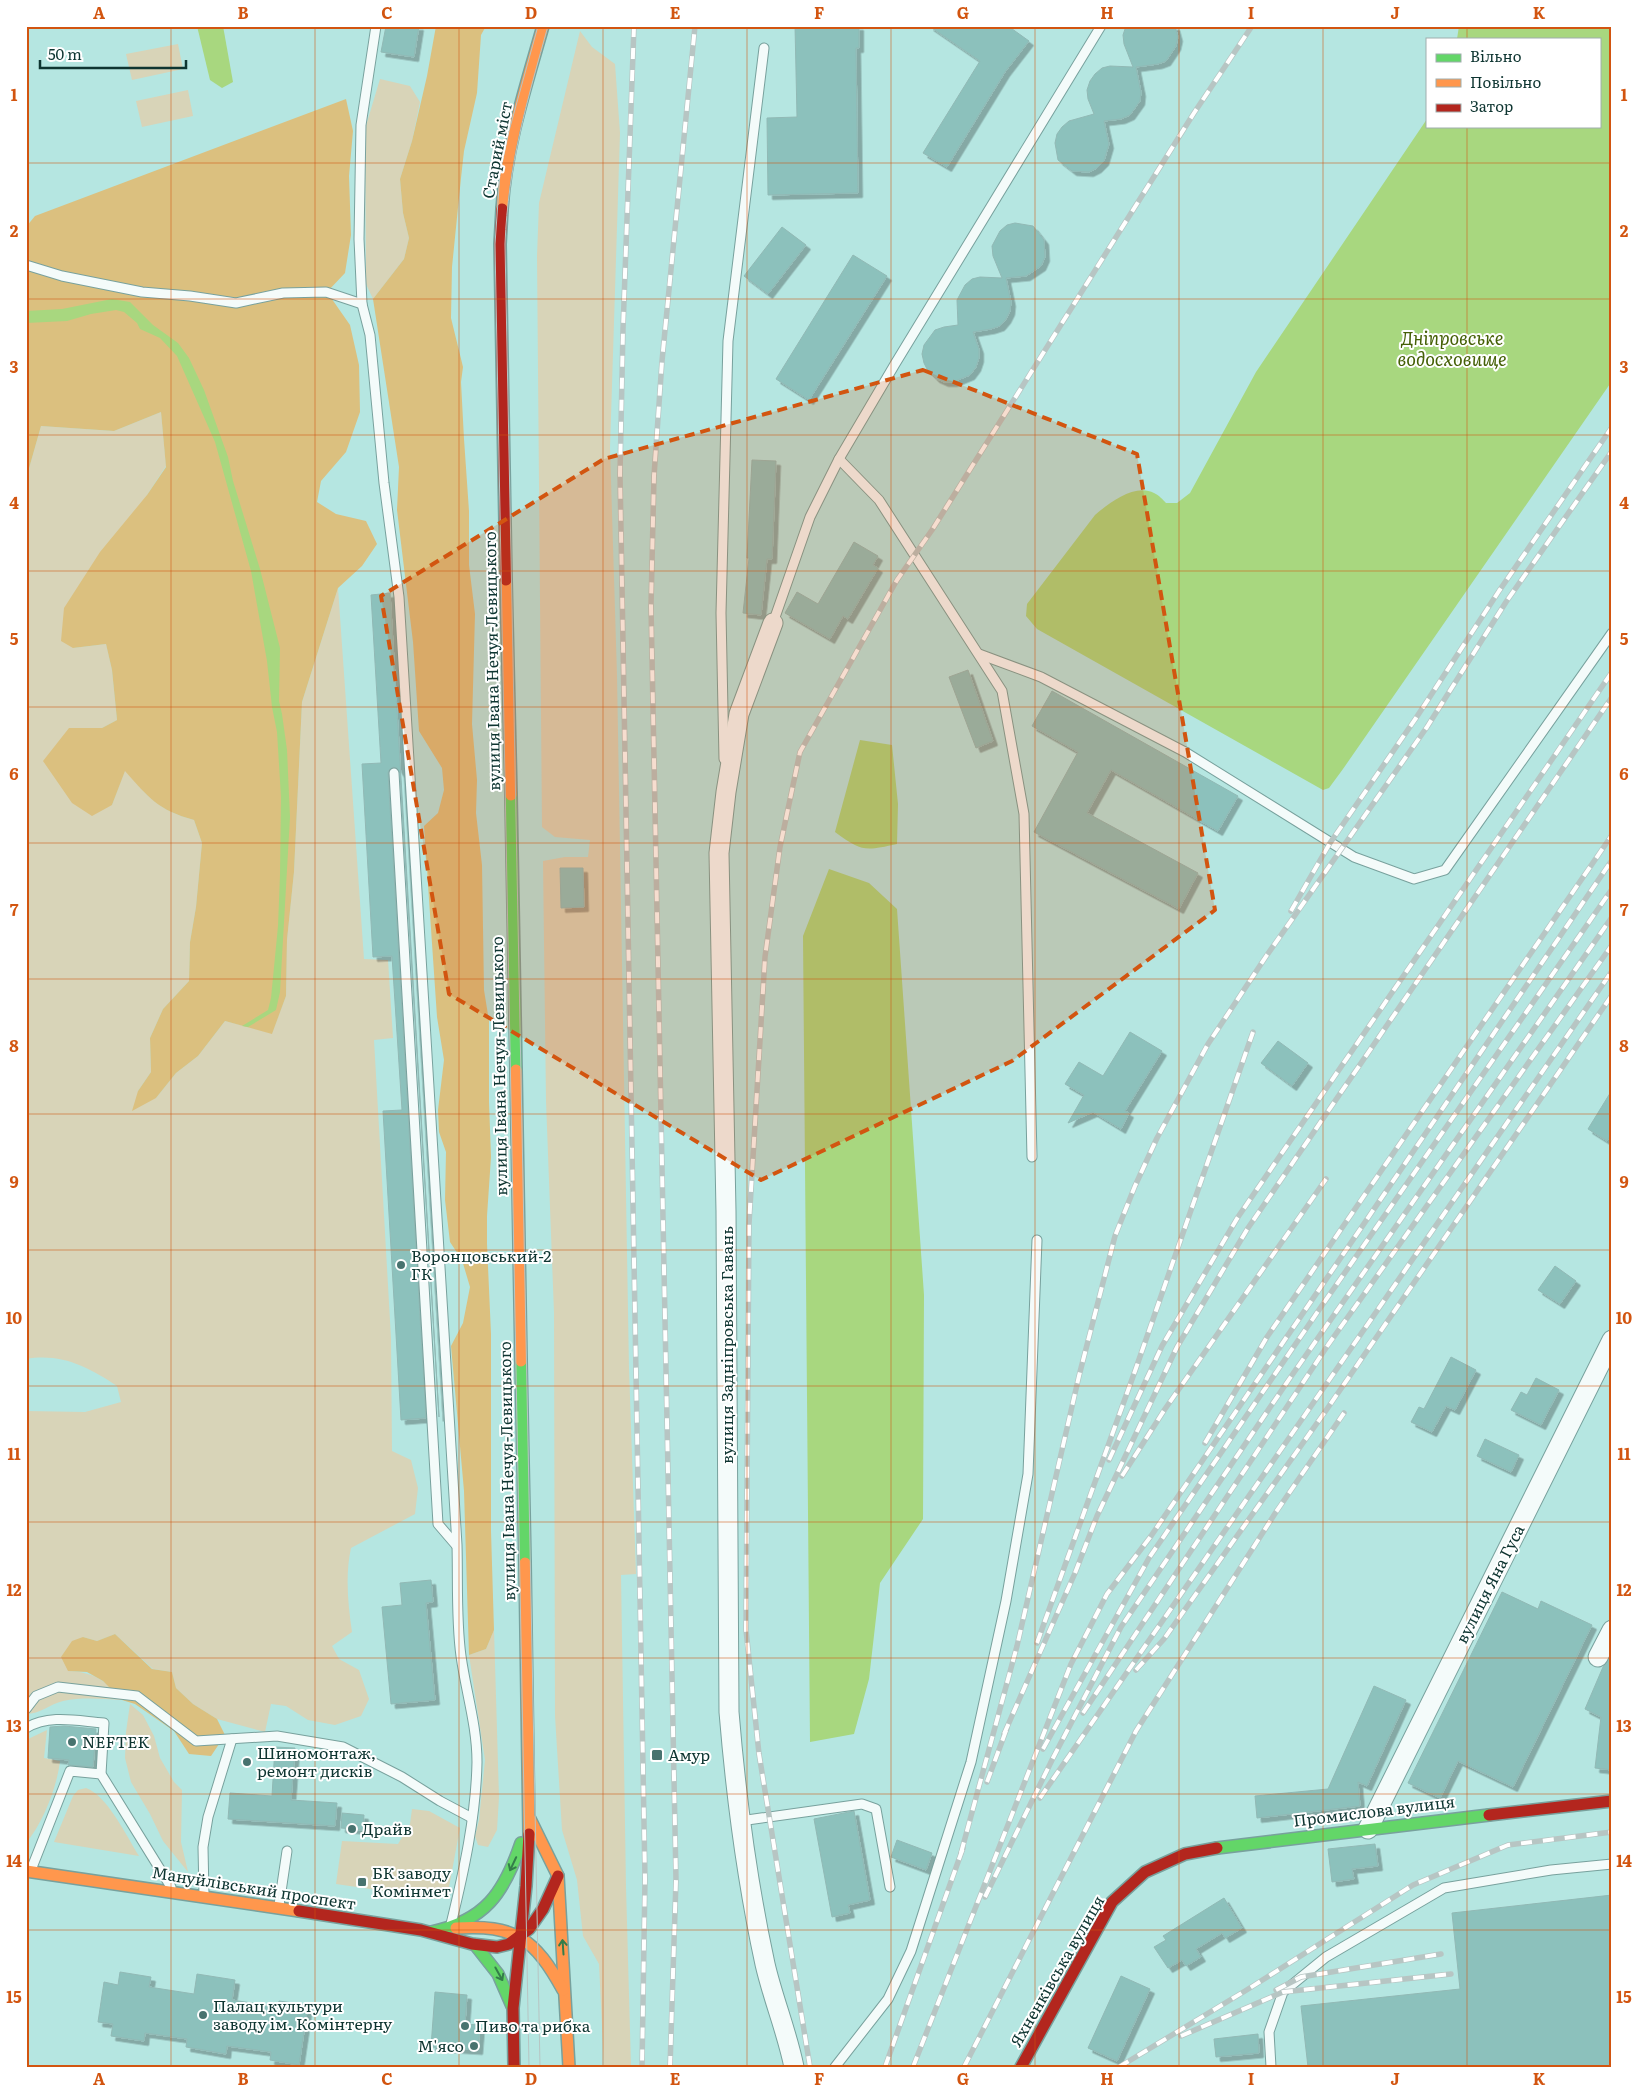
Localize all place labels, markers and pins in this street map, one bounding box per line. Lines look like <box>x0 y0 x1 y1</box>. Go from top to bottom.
place label: Воронцовський-2 ГК <box>411 1243 551 1285</box>
marker: Воронцовський-2 ГК <box>395 1259 407 1271</box>
place label: NEFTEK <box>82 1729 149 1753</box>
marker: NEFTEK <box>66 1736 78 1748</box>
place label: Шиномонтаж, ремонт дисків <box>257 1740 376 1782</box>
place label: Амур <box>668 1742 710 1766</box>
marker: Амур <box>650 1748 664 1762</box>
marker: Шиномонтаж, ремонт дисків <box>241 1756 253 1768</box>
place label: Драйв <box>362 1816 412 1840</box>
marker: Драйв <box>346 1823 358 1835</box>
place label: БК заводу Комінмет <box>372 1860 452 1902</box>
marker: БК заводу Комінмет <box>356 1876 368 1888</box>
place label: Палац культури заводу ім. Комінтерну <box>213 1993 393 2035</box>
marker: Палац культури заводу ім. Комінтерну <box>197 2009 209 2021</box>
place label: Пиво та рибка <box>475 2013 591 2037</box>
marker: Пиво та рибка <box>459 2020 471 2032</box>
place label: М'ясо <box>417 2033 464 2057</box>
marker: М'ясо <box>468 2040 480 2052</box>

